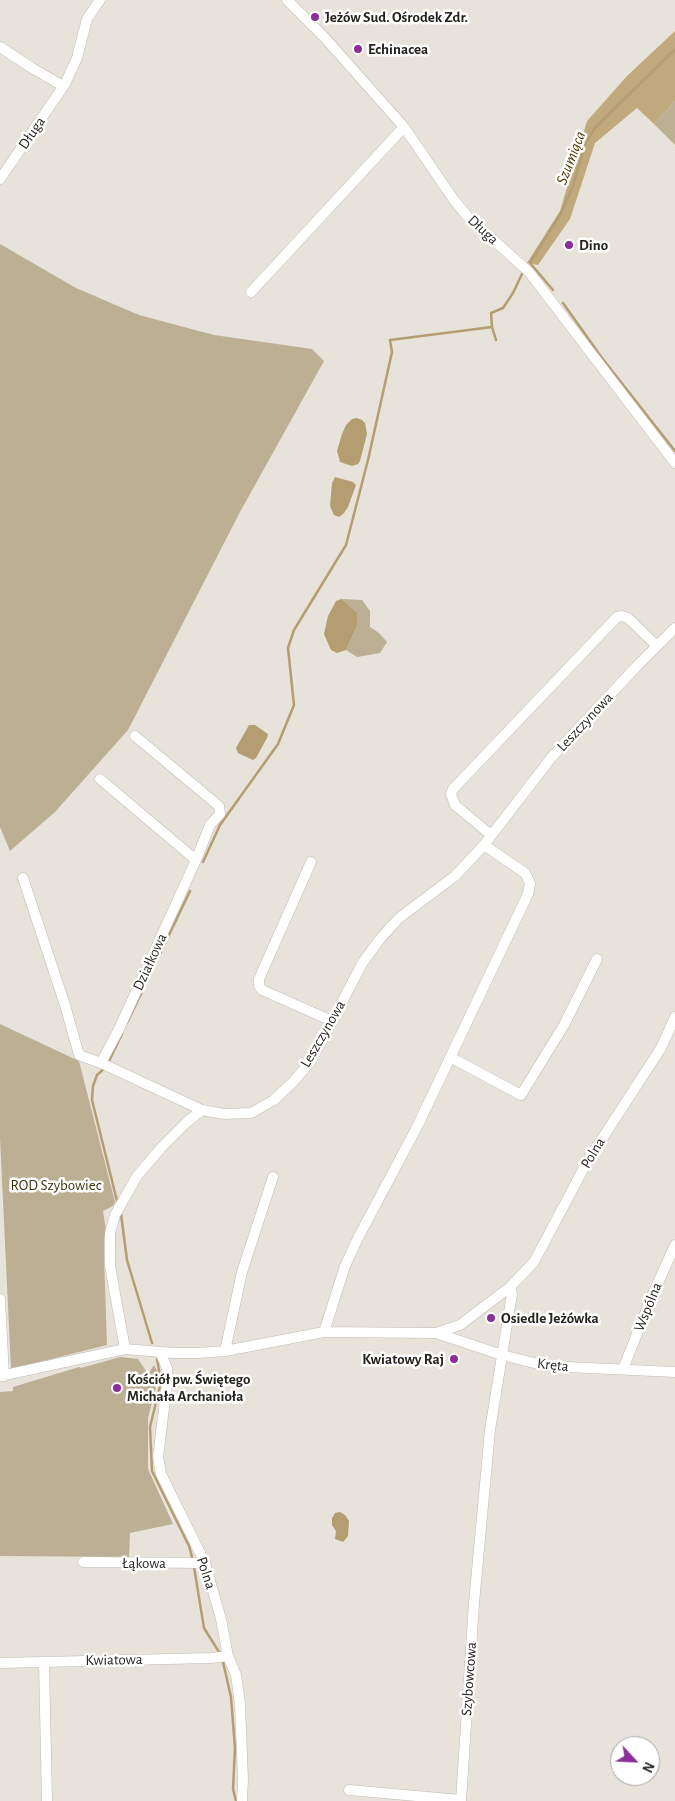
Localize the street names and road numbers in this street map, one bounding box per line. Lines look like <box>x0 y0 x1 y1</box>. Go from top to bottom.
street label: Długa <box>15 113 49 153</box>
street label: Długa <box>464 211 502 249</box>
street label: Leszczynowa <box>553 689 617 755</box>
street label: Działkowa <box>129 931 171 993</box>
street label: Leszczynowa <box>297 997 349 1071</box>
street label: Polna <box>577 1134 609 1172</box>
street label: Wspólna <box>630 1280 666 1334</box>
street label: Kręta <box>536 1354 570 1376</box>
street label: Łąkowa <box>122 1554 166 1572</box>
street label: Polna <box>192 1555 220 1591</box>
street label: Szybowcowa <box>457 1641 481 1717</box>
street label: Kwiatowa <box>85 1651 143 1669</box>

